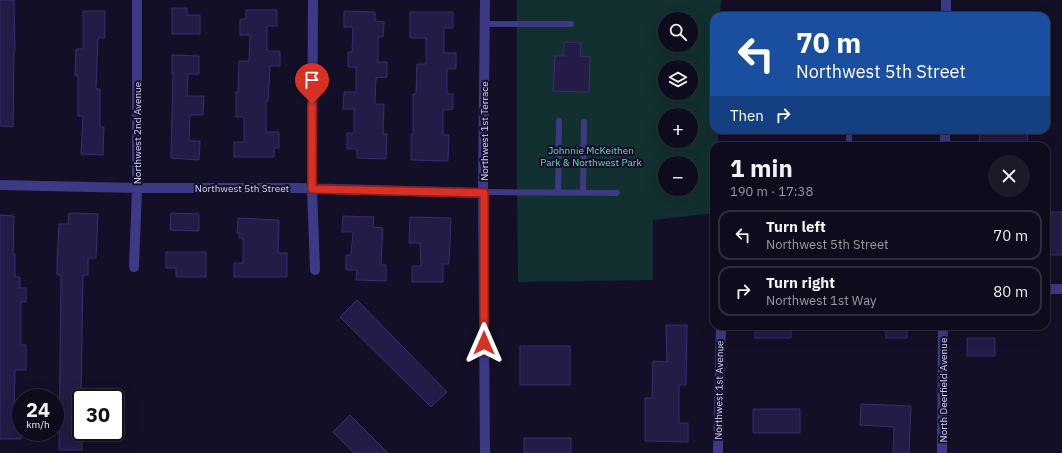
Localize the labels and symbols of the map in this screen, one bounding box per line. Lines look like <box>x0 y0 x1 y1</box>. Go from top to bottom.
pin <box>295 63 329 104</box>
street label: Northwest 2nd Avenue <box>131 81 144 184</box>
street label: Northwest 1st Terrace <box>478 81 491 181</box>
park label: Johnnie McKeithen Park & Northwest Park <box>540 144 642 169</box>
street label: Northwest 5th Street <box>195 182 290 195</box>
position arrow <box>463 322 505 364</box>
street label: North Deerfield Avenue <box>937 337 950 442</box>
street label: Northwest 1st Avenue <box>712 340 726 440</box>
speed limit sign: 30 <box>72 389 124 441</box>

